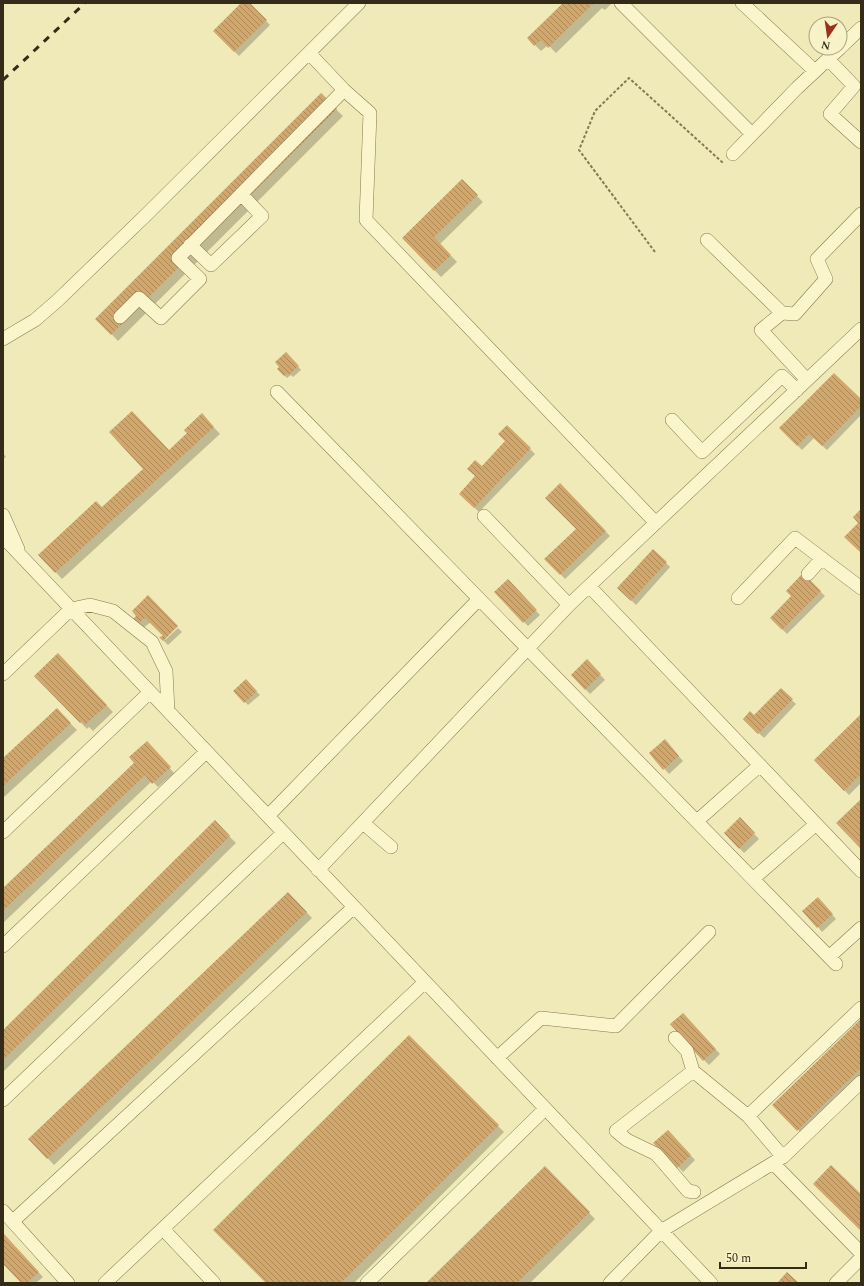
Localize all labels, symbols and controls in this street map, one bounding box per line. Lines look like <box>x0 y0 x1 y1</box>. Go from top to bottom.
north arrow <box>808 16 848 56</box>
text: N <box>820 36 832 55</box>
scale bar <box>720 1244 806 1270</box>
text: 50 m <box>726 1249 751 1268</box>

